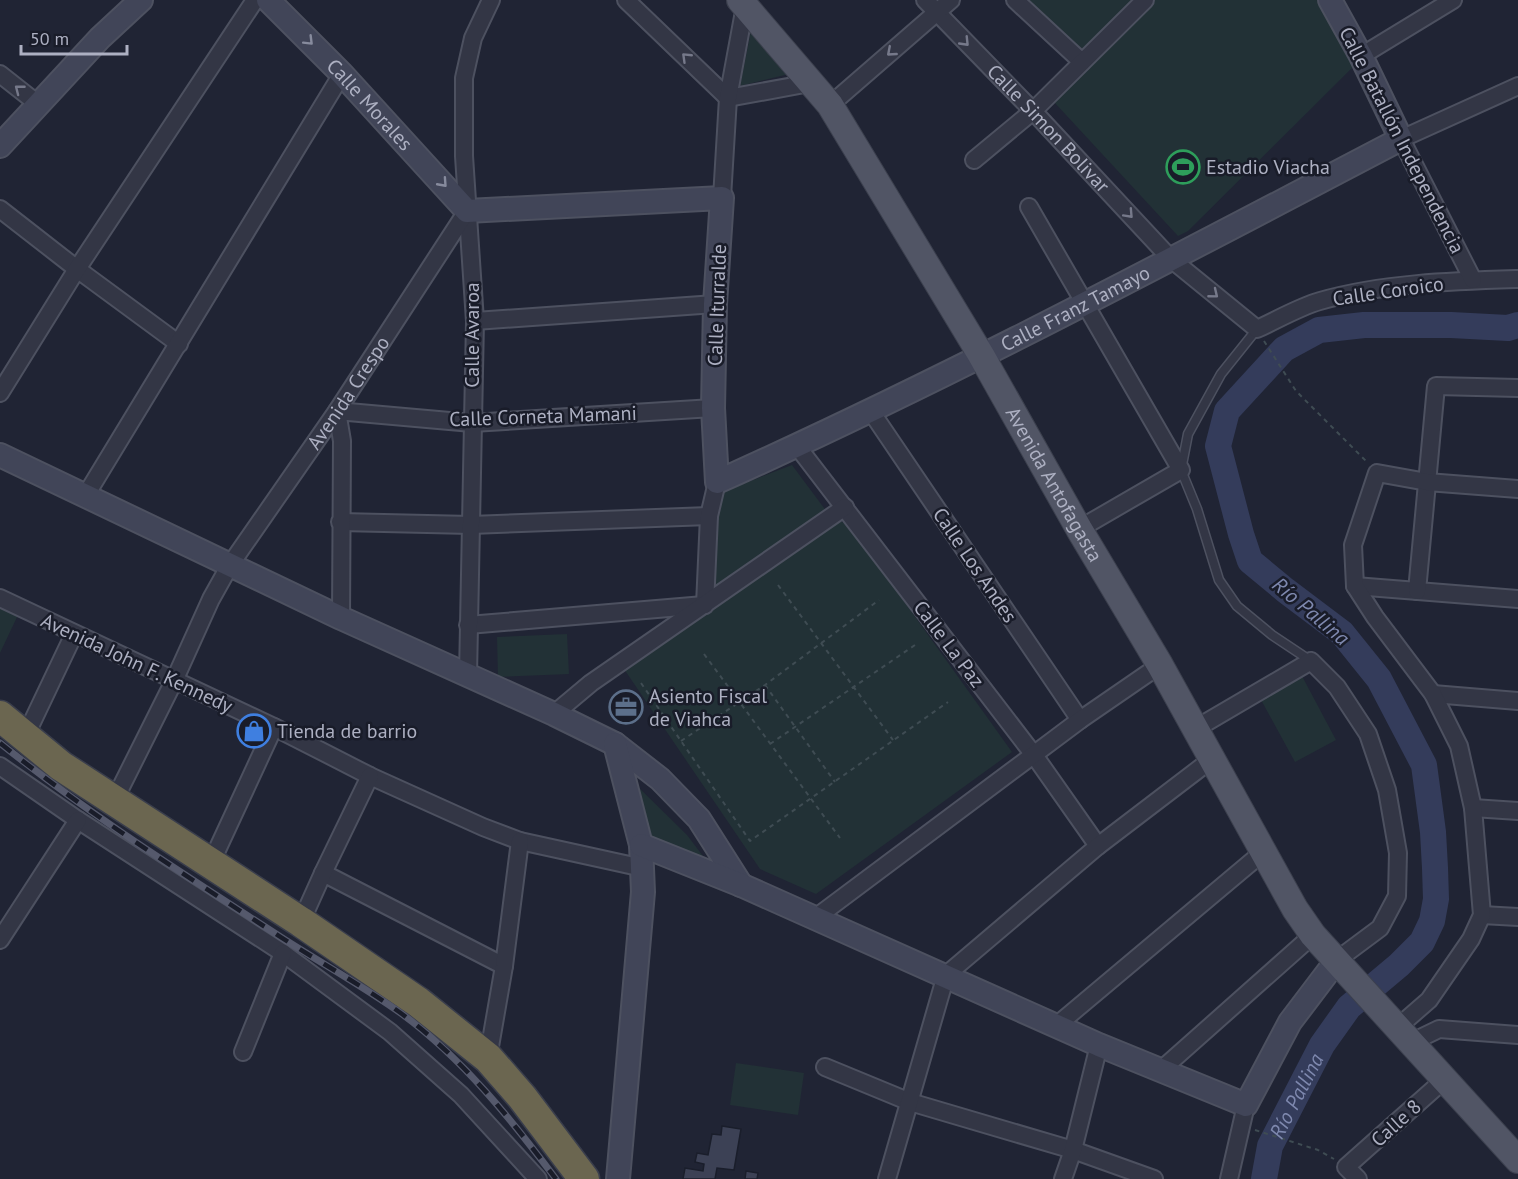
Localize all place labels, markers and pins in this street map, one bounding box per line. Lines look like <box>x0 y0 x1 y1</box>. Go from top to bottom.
sports icon: Estadio Viacha <box>1165 149 1201 185</box>
place label: Estadio Viacha <box>1206 154 1330 180</box>
place label: Asiento Fiscal de Viahca <box>649 683 767 732</box>
office icon: Asiento Fiscal de Viahca <box>608 689 644 725</box>
shop icon: Tienda de barrio <box>236 713 272 749</box>
place label: Tienda de barrio <box>277 718 417 744</box>

